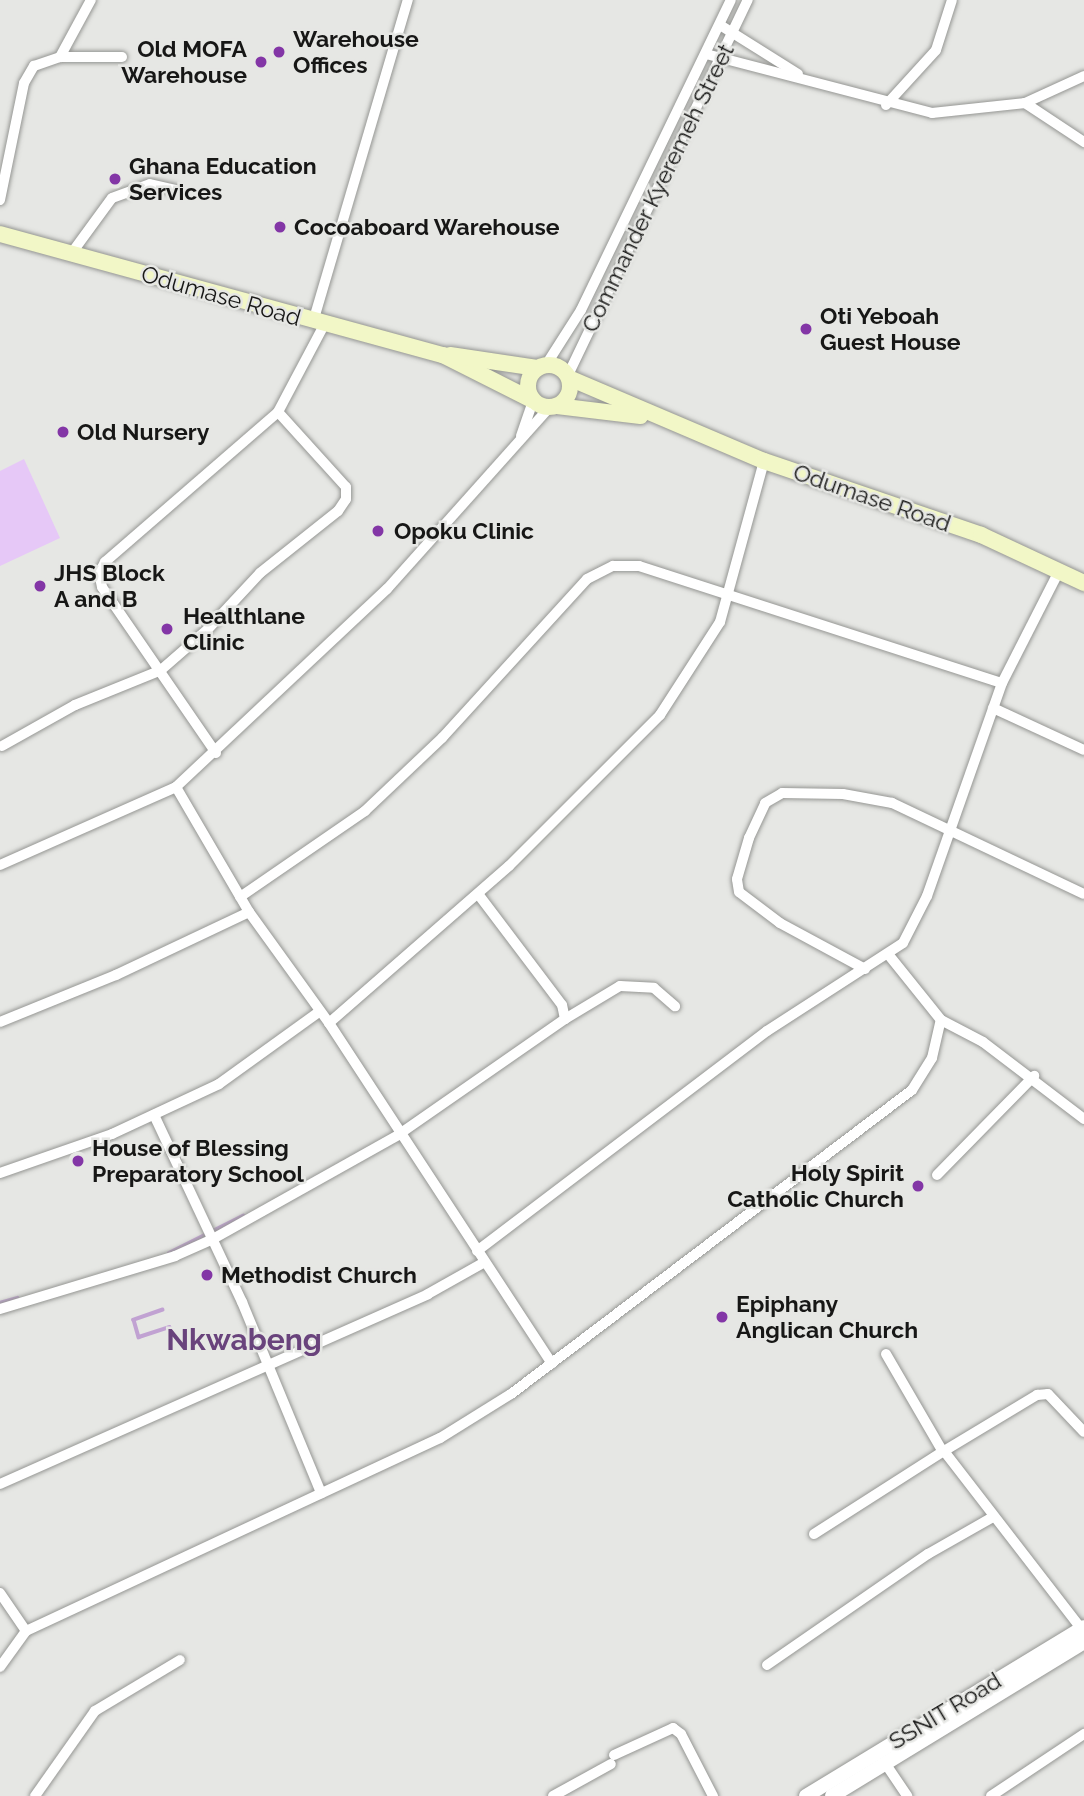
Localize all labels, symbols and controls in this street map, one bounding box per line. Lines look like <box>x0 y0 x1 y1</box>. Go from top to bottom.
place label: Warehouse Offices <box>293 25 419 79</box>
place label: Old MOFA Warehouse <box>121 35 247 89</box>
street label: Commander Kyeremeh Street <box>576 39 740 337</box>
marker: Warehouse Offices <box>271 44 287 60</box>
marker: Old MOFA Warehouse <box>253 54 269 70</box>
place label: Ghana Education Services <box>129 152 317 206</box>
marker: Ghana Education Services <box>107 171 123 187</box>
place label: Cocoaboard Warehouse <box>294 213 560 241</box>
marker: Cocoaboard Warehouse <box>272 219 288 235</box>
street label: Odumase Road <box>138 260 304 332</box>
place label: Oti Yeboah Guest House <box>820 302 961 356</box>
marker: Oti Yeboah Guest House <box>798 321 814 337</box>
place label: Old Nursery <box>77 418 209 446</box>
marker: Old Nursery <box>55 424 71 440</box>
street label: Odumase Road <box>790 458 954 538</box>
place label: Opoku Clinic <box>394 517 534 545</box>
marker: Opoku Clinic <box>368 521 388 541</box>
place label: JHS Block A and B <box>54 559 165 613</box>
marker: JHS Block A and B <box>32 578 48 594</box>
place label: Healthlane Clinic <box>183 602 305 656</box>
marker: Healthlane Clinic <box>157 619 177 639</box>
place label: House of Blessing Preparatory School <box>92 1134 304 1188</box>
marker: House of Blessing Preparatory School <box>70 1153 86 1169</box>
place label: Holy Spirit Catholic Church <box>727 1159 904 1213</box>
marker: Holy Spirit Catholic Church <box>910 1178 926 1194</box>
place label: Methodist Church <box>221 1261 417 1289</box>
marker: Methodist Church <box>199 1267 215 1283</box>
place label: Epiphany Anglican Church <box>736 1290 918 1344</box>
marker: Epiphany Anglican Church <box>714 1309 730 1325</box>
district label: Nkwabeng <box>166 1322 322 1358</box>
street label: SSNIT Road <box>884 1667 1006 1755</box>

